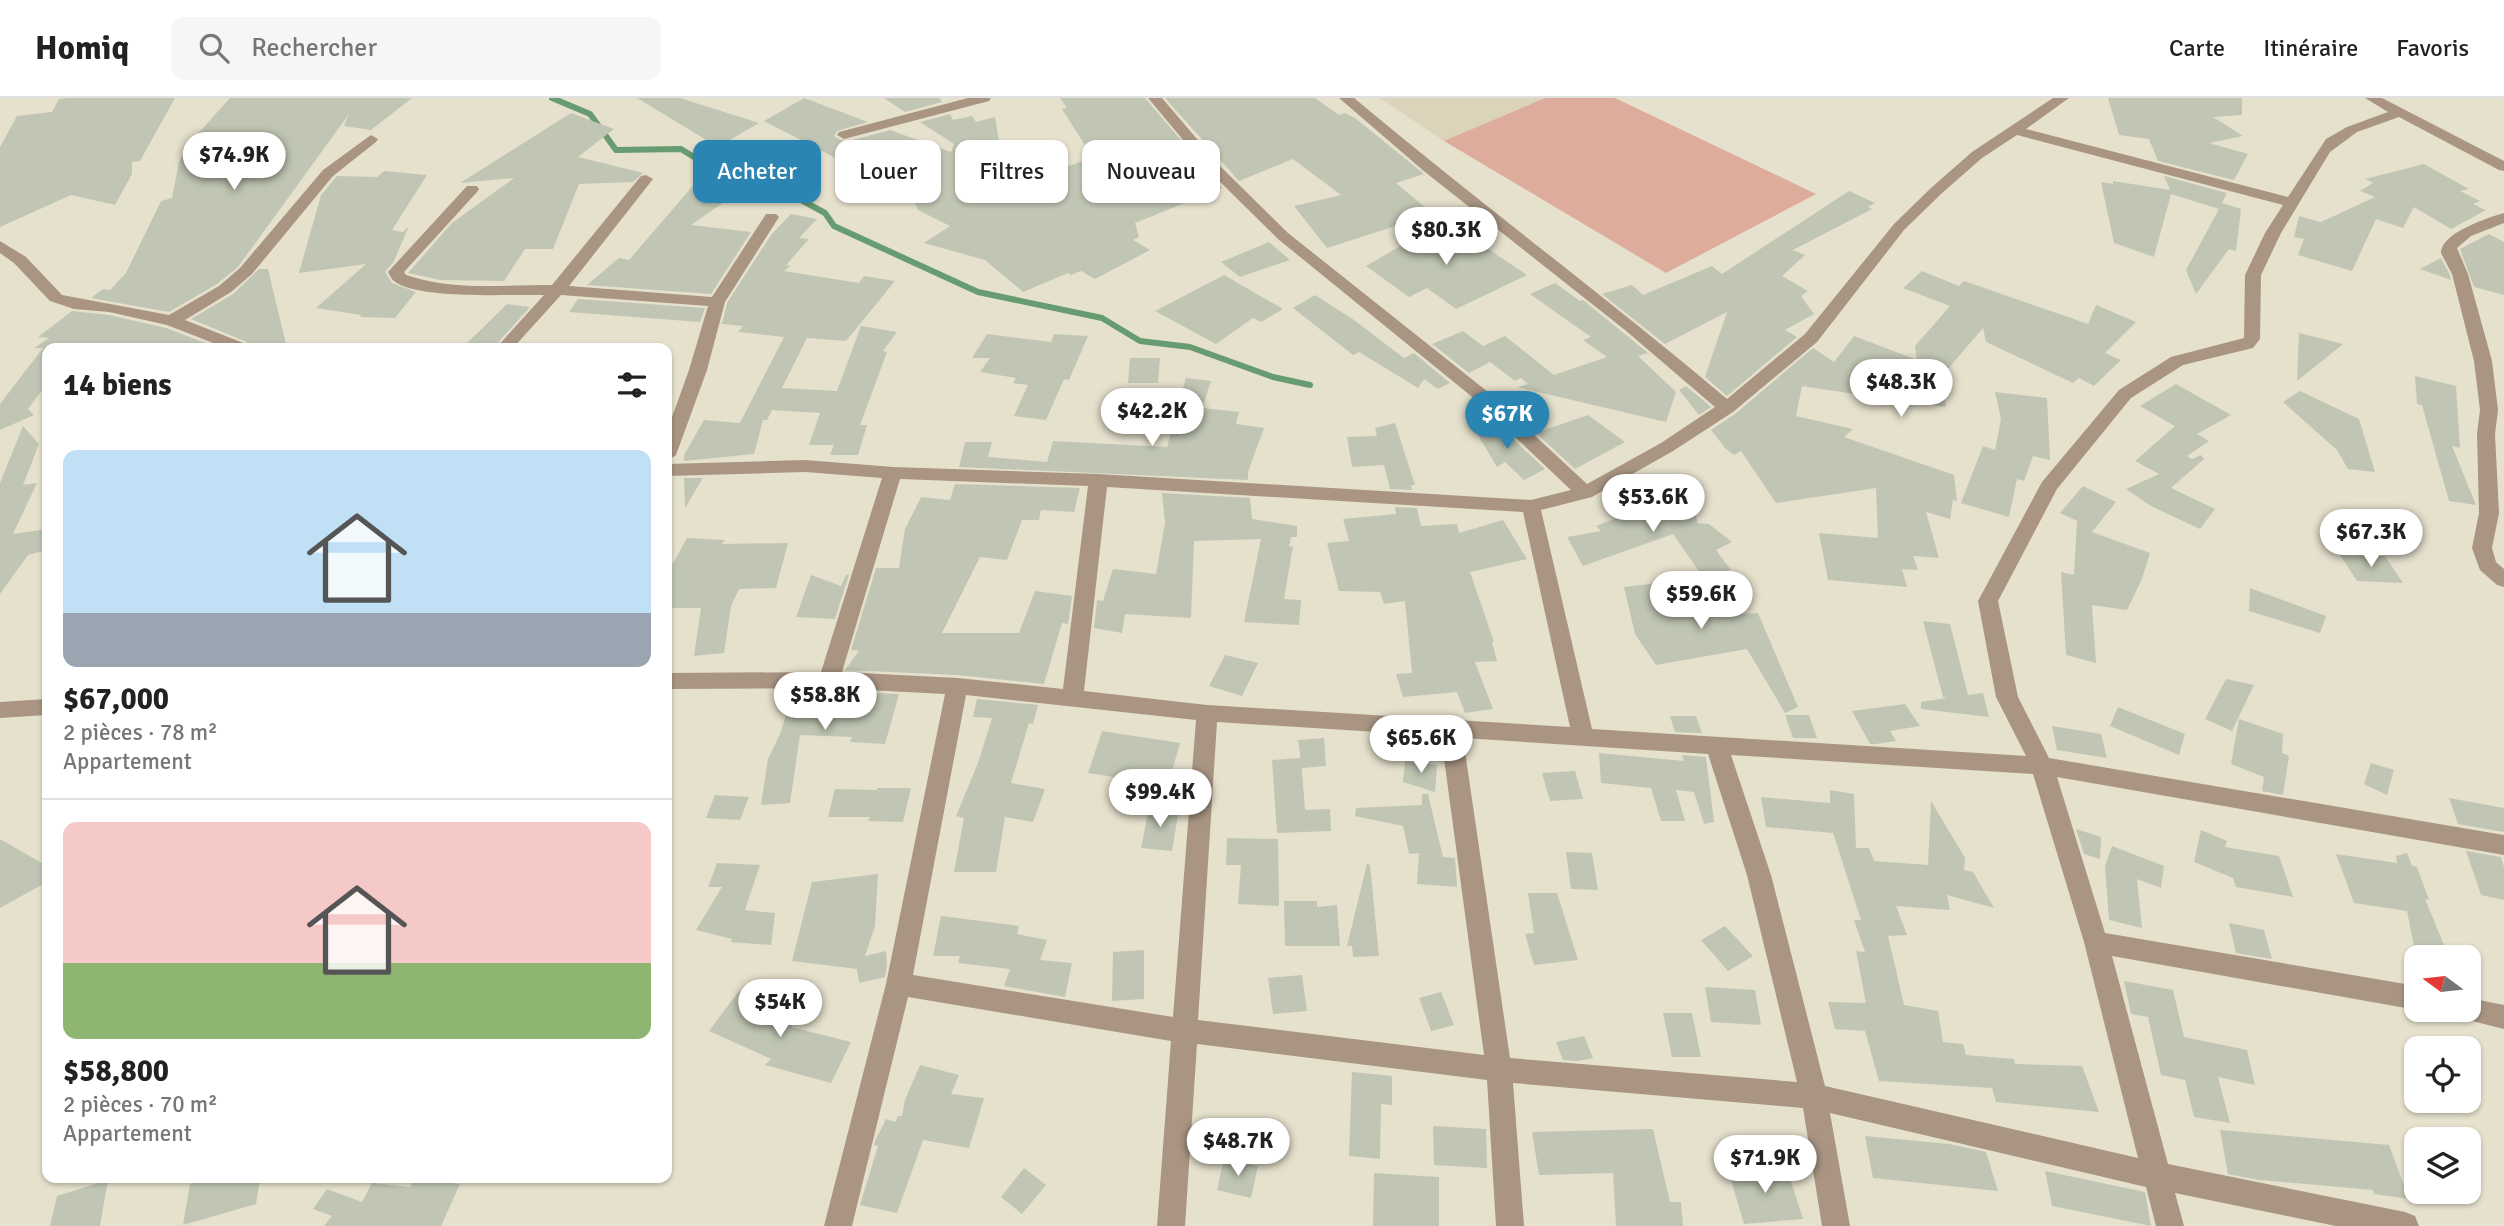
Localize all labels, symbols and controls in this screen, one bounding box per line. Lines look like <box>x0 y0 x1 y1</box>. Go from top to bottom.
search box <box>171 17 661 80</box>
text: Homiq <box>35 28 129 69</box>
icon: search <box>195 29 233 67</box>
text: Rechercher <box>251 32 377 64</box>
text: Carte <box>2169 33 2225 63</box>
text: Itinéraire <box>2263 33 2358 63</box>
text: Favoris <box>2396 33 2469 63</box>
pin: $74.9K <box>177 132 291 192</box>
text: $74.9K <box>199 140 269 169</box>
chip: Acheter <box>693 140 821 203</box>
chip: Louer <box>835 140 941 203</box>
chip: Filtres <box>955 140 1068 203</box>
chip: Nouveau <box>1082 140 1220 203</box>
pin: $80.3K <box>1389 208 1503 267</box>
text: $80.3K <box>1411 215 1481 244</box>
pin: $48.3K <box>1844 360 1958 419</box>
icon: filters <box>613 366 651 404</box>
text: 14 biens <box>63 367 172 404</box>
text: $48.3K <box>1866 367 1936 396</box>
pin: $42.2K <box>1095 388 1209 448</box>
pin: $67K <box>1466 392 1548 451</box>
text: $42.2K <box>1117 396 1187 425</box>
text: $67K <box>1481 399 1533 428</box>
pin: $53.6K <box>1596 474 1710 534</box>
text: $53.6K <box>1618 482 1688 511</box>
icon: home <box>294 495 420 621</box>
pin: $67.3K <box>2314 510 2428 569</box>
text: $67.3K <box>2336 517 2406 546</box>
pin: $59.6K <box>1644 572 1758 631</box>
text: $59.6K <box>1666 579 1736 608</box>
pin: $58.8K <box>768 672 882 732</box>
text: $58.8K <box>790 680 860 709</box>
text: $67,000 <box>63 681 169 718</box>
pin: $65.6K <box>1364 716 1478 775</box>
text: 2 pièces · 78 m² <box>63 718 218 747</box>
text: $65.6K <box>1386 723 1456 752</box>
text: Appartement <box>63 747 192 776</box>
pin: $99.4K <box>1103 770 1217 829</box>
text: $99.4K <box>1125 777 1195 806</box>
icon: home <box>294 867 420 993</box>
north arrow <box>2404 945 2482 1022</box>
map controls <box>2404 945 2481 1204</box>
pin: $54K <box>739 979 821 1039</box>
text: $54K <box>754 987 806 1016</box>
button: locate <box>2404 1036 2481 1113</box>
text: $58,800 <box>63 1053 169 1090</box>
text: 2 pièces · 70 m² <box>63 1090 218 1119</box>
pin: $48.7K <box>1181 1118 1295 1178</box>
text: Appartement <box>63 1119 192 1148</box>
text: $48.7K <box>1203 1126 1273 1155</box>
button: layers <box>2404 1127 2481 1204</box>
pin: $71.9K <box>1708 1136 1822 1195</box>
text: $71.9K <box>1730 1143 1800 1172</box>

